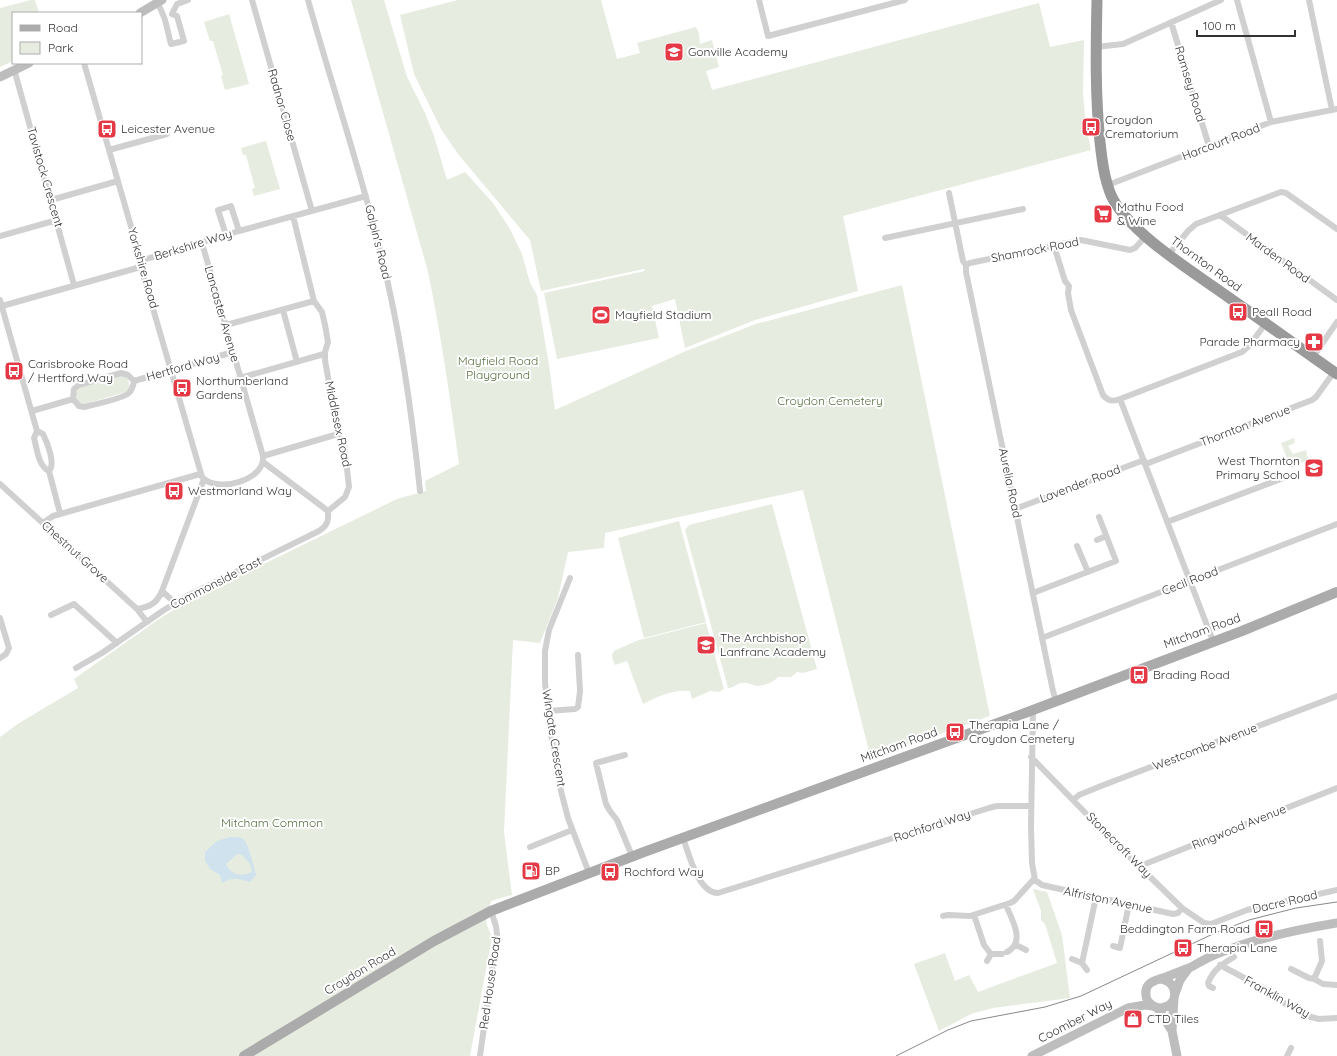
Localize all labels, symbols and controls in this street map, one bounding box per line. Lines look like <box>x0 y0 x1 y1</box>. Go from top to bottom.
legend <box>12 12 142 64</box>
scale bar <box>1197 12 1295 38</box>
text: 100 m <box>1203 18 1236 33</box>
text: Road <box>48 20 78 35</box>
text: Park <box>48 40 73 55</box>
school or university icon: Gonville Academy <box>663 41 685 63</box>
place label: Gonville Academy <box>688 44 788 59</box>
street label: Ramsey Road <box>1172 44 1209 124</box>
street label: Radnor Close <box>265 67 300 143</box>
place label: Croydon Crematorium <box>1105 112 1178 141</box>
bus stop icon: Croydon Crematorium <box>1080 116 1102 138</box>
bus stop icon: Leicester Avenue <box>96 118 118 140</box>
street label: Harcourt Road <box>1180 120 1262 163</box>
place label: Leicester Avenue <box>121 121 215 136</box>
street label: Tavistock Crescent <box>24 125 67 229</box>
place label: Mathu Food & Wine <box>1117 199 1184 228</box>
street label: Galpin's Road <box>362 203 395 281</box>
supermarket icon: Mathu Food & Wine <box>1092 203 1114 225</box>
street label: Yorkshire Road <box>125 226 162 310</box>
street label: Berkshire Way <box>152 226 234 263</box>
street label: Marden Road <box>1243 229 1313 286</box>
street label: Thornton Road <box>1168 233 1245 294</box>
street label: Shamrock Road <box>990 234 1080 265</box>
street label: Lancaster Avenue <box>202 264 243 364</box>
bus stop icon: Peall Road <box>1227 301 1249 323</box>
sports icon: Mayfield Stadium <box>590 304 612 326</box>
place label: Peall Road <box>1252 304 1312 319</box>
place label: Mayfield Stadium <box>615 307 712 322</box>
pharmacy icon: Parade Pharmacy <box>1303 331 1325 353</box>
place label: Parade Pharmacy <box>1199 334 1300 349</box>
street label: Hertford Way <box>145 349 221 384</box>
park label: Mayfield Road Playground <box>458 353 538 382</box>
place label: Carisbrooke Road / Hertford Way <box>28 356 128 385</box>
bus stop icon: Carisbrooke Road / Hertford Way <box>3 360 25 382</box>
place label: Northumberland Gardens <box>196 373 288 402</box>
bus stop icon: Northumberland Gardens <box>171 377 193 399</box>
street label: Middlesex Road <box>322 379 355 468</box>
park label: Croydon Cemetery <box>777 393 883 408</box>
street label: Thornton Avenue <box>1198 401 1292 450</box>
street label: Aurelia Road <box>996 446 1025 519</box>
place label: West Thornton Primary School <box>1216 453 1300 482</box>
school or university icon: West Thornton Primary School <box>1303 457 1325 479</box>
street label: Lavender Road <box>1037 461 1122 506</box>
bus stop icon: Westmorland Way <box>163 480 185 502</box>
place label: Westmorland Way <box>188 483 292 498</box>
street label: Chestnut Grove <box>39 518 112 586</box>
street label: Commonside East <box>168 553 264 612</box>
street label: Cecil Road <box>1159 563 1220 598</box>
street label: Mitcham Road <box>1161 610 1242 651</box>
place label: The Archbishop Lanfranc Academy <box>720 630 826 659</box>
school or university icon: The Archbishop Lanfranc Academy <box>695 634 717 656</box>
bus stop icon: Brading Road <box>1128 664 1150 686</box>
place label: Brading Road <box>1153 667 1230 682</box>
street label: Wingate Crescent <box>539 688 570 788</box>
place label: Therapia Lane / Croydon Cemetery <box>969 717 1075 746</box>
street label: Westcombe Avenue <box>1151 720 1259 773</box>
bus stop icon: Therapia Lane / Croydon Cemetery <box>944 721 966 743</box>
street label: Mitcham Road <box>858 724 939 765</box>
street label: Ringwood Avenue <box>1190 801 1288 852</box>
street label: Rochford Way <box>892 806 972 845</box>
street label: Stonecroft Way <box>1083 809 1155 881</box>
park label: Mitcham Common <box>221 815 323 830</box>
fuel station icon: BP <box>520 860 542 882</box>
bus stop icon: Rochford Way <box>599 861 621 883</box>
place label: BP <box>545 863 560 878</box>
place label: Rochford Way <box>624 864 704 879</box>
street label: Alfriston Avenue <box>1062 883 1154 916</box>
street label: Dacre Road <box>1251 887 1319 916</box>
bus stop icon: Beddington Farm Road <box>1253 918 1275 940</box>
place label: Beddington Farm Road <box>1120 921 1250 936</box>
street label: Red House Road <box>476 936 503 1030</box>
bus stop icon: Therapia Lane <box>1172 937 1194 959</box>
place label: Therapia Lane <box>1197 940 1278 955</box>
street label: Croydon Road <box>321 943 398 998</box>
street label: Franklin Way <box>1242 972 1313 1021</box>
street label: Coomber Way <box>1035 996 1114 1046</box>
shop icon: CTD Tiles <box>1122 1008 1144 1030</box>
place label: CTD Tiles <box>1147 1011 1199 1026</box>

